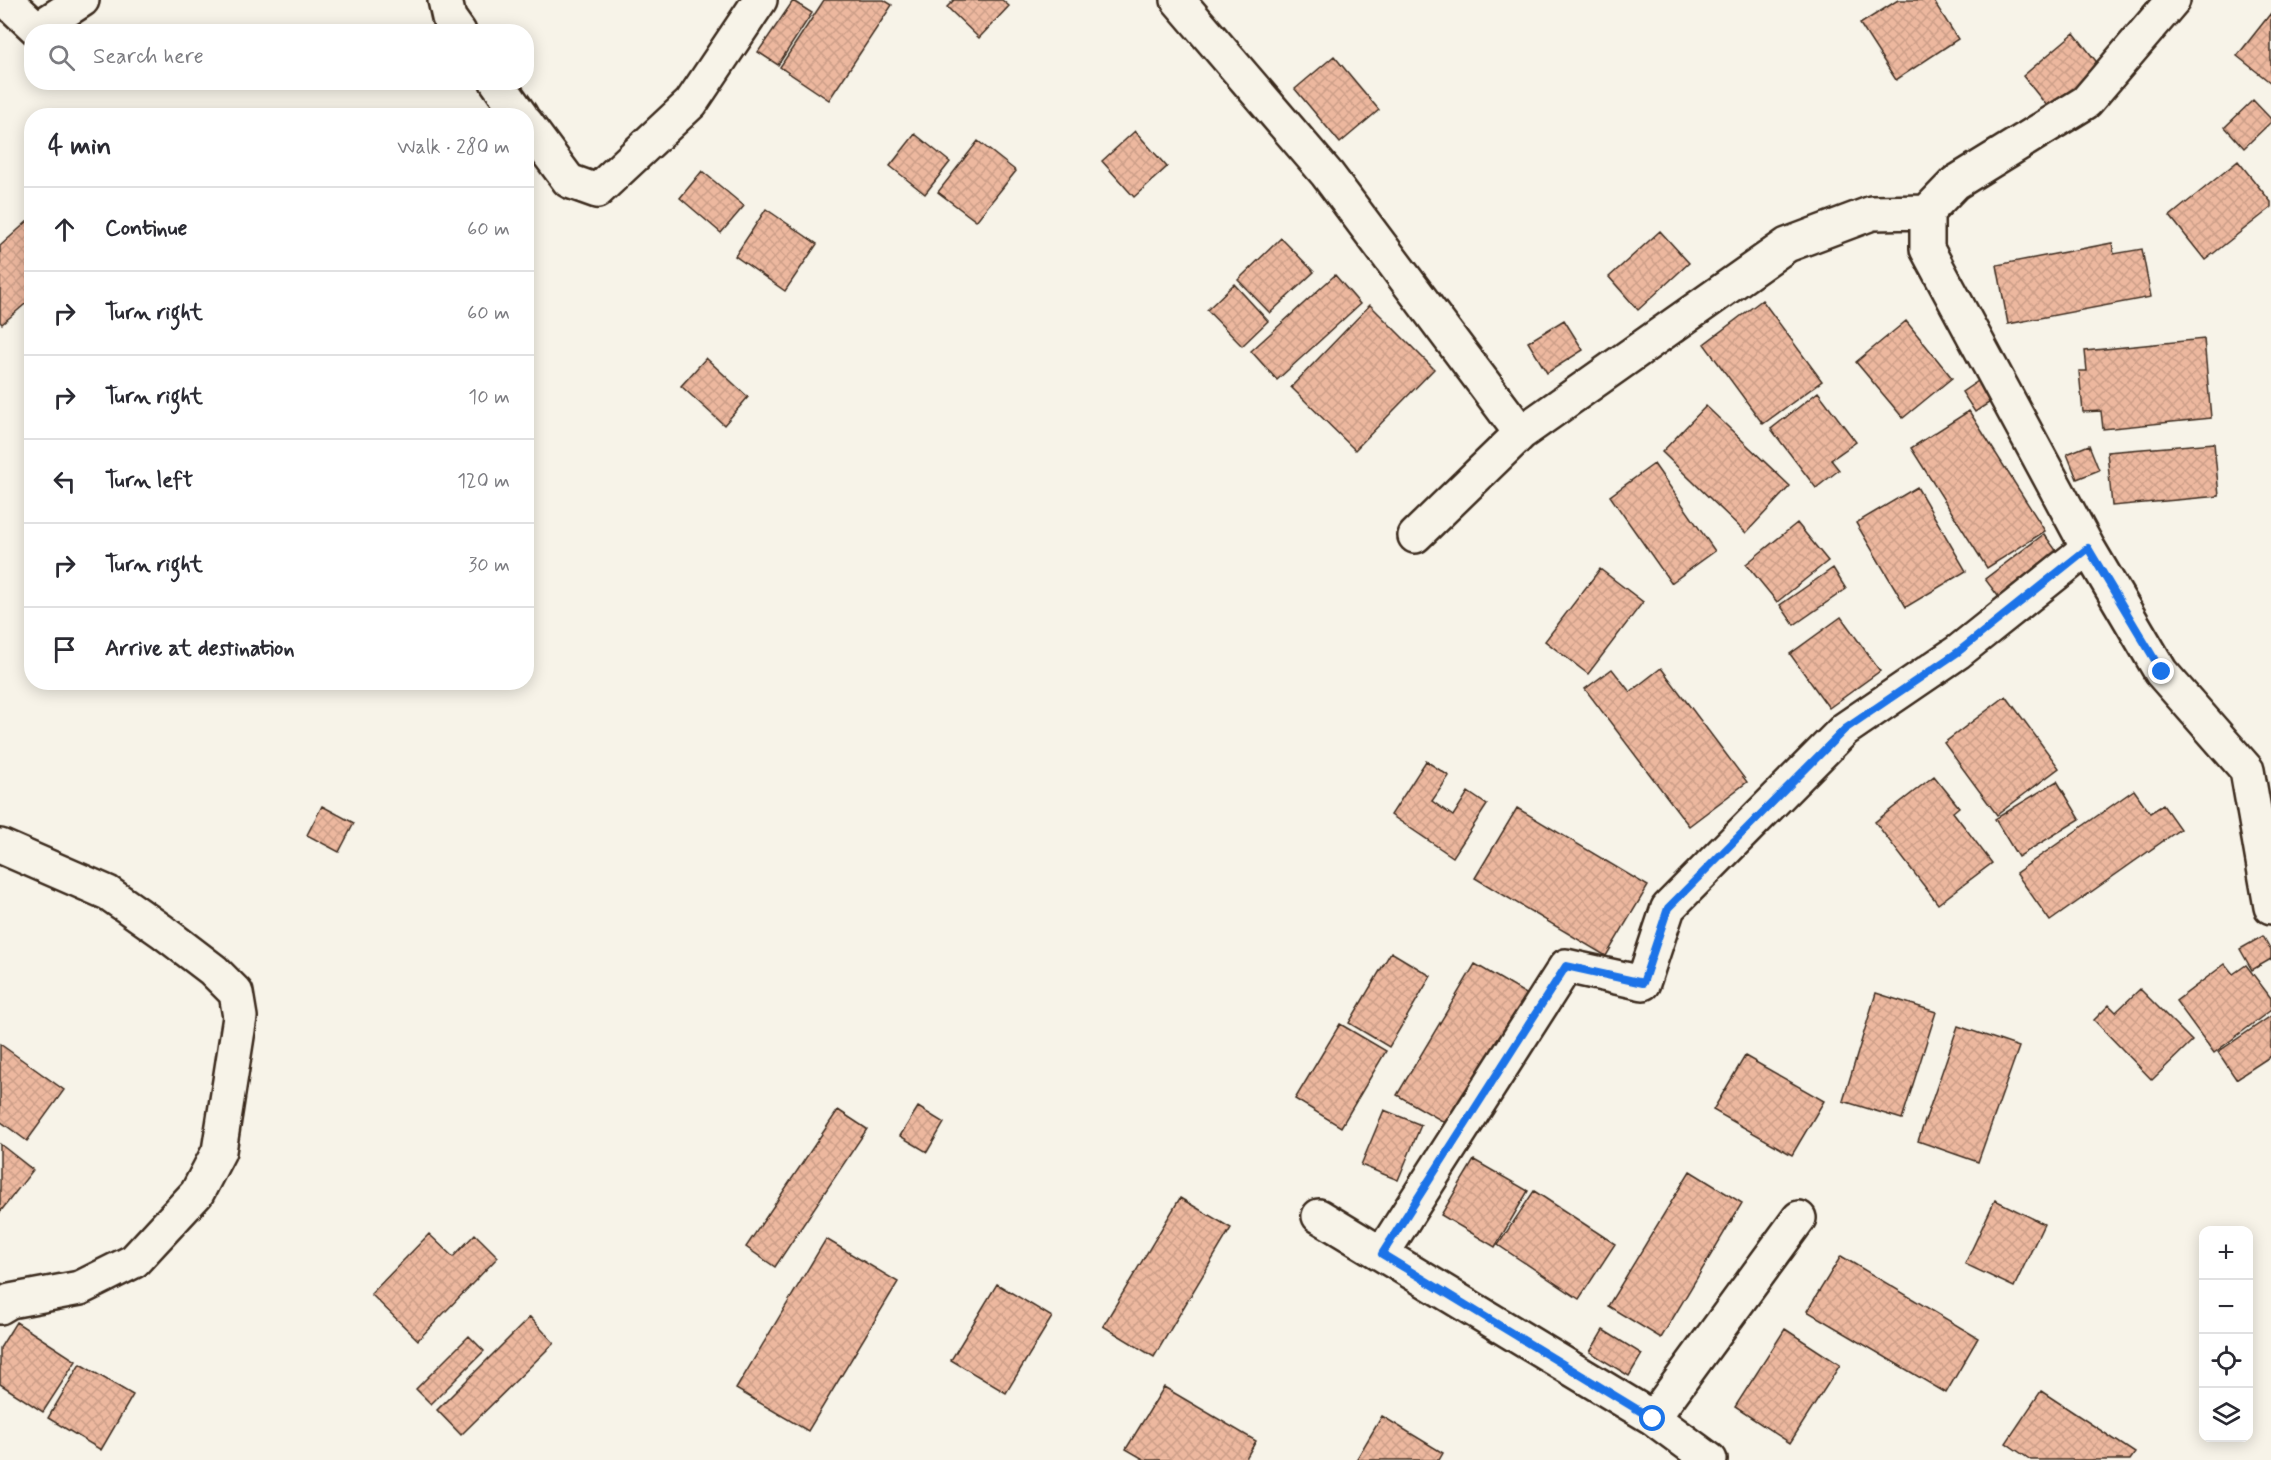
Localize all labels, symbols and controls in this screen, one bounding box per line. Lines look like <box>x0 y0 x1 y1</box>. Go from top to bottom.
search box <box>24 24 534 90</box>
icon: search <box>45 41 78 74</box>
text: Search here <box>93 43 204 71</box>
text: 4 min <box>48 130 111 164</box>
text: Walk · 280 m <box>397 134 510 161</box>
icon: ahead <box>48 213 81 246</box>
text: Continue <box>105 215 187 243</box>
text: 60 m <box>467 216 510 243</box>
icon: right <box>48 297 81 330</box>
text: Turn right <box>105 299 203 327</box>
text: 60 m <box>467 300 510 327</box>
icon: right <box>48 381 81 414</box>
text: Turn right <box>105 383 203 411</box>
text: 10 m <box>468 384 510 411</box>
icon: left <box>48 465 81 498</box>
text: Turn left <box>105 467 193 495</box>
text: 120 m <box>457 468 510 495</box>
icon: right <box>48 549 81 582</box>
text: Turn right <box>105 551 203 579</box>
text: 30 m <box>468 552 510 579</box>
icon: arrive <box>48 633 81 666</box>
text: Arrive at destination <box>105 635 295 663</box>
route end <box>2148 658 2174 684</box>
map controls <box>2199 1226 2253 1442</box>
button: + <box>2199 1226 2253 1280</box>
button: − <box>2199 1280 2253 1334</box>
button: locate <box>2199 1334 2253 1388</box>
button: layers <box>2199 1388 2253 1442</box>
route start <box>1639 1405 1665 1431</box>

